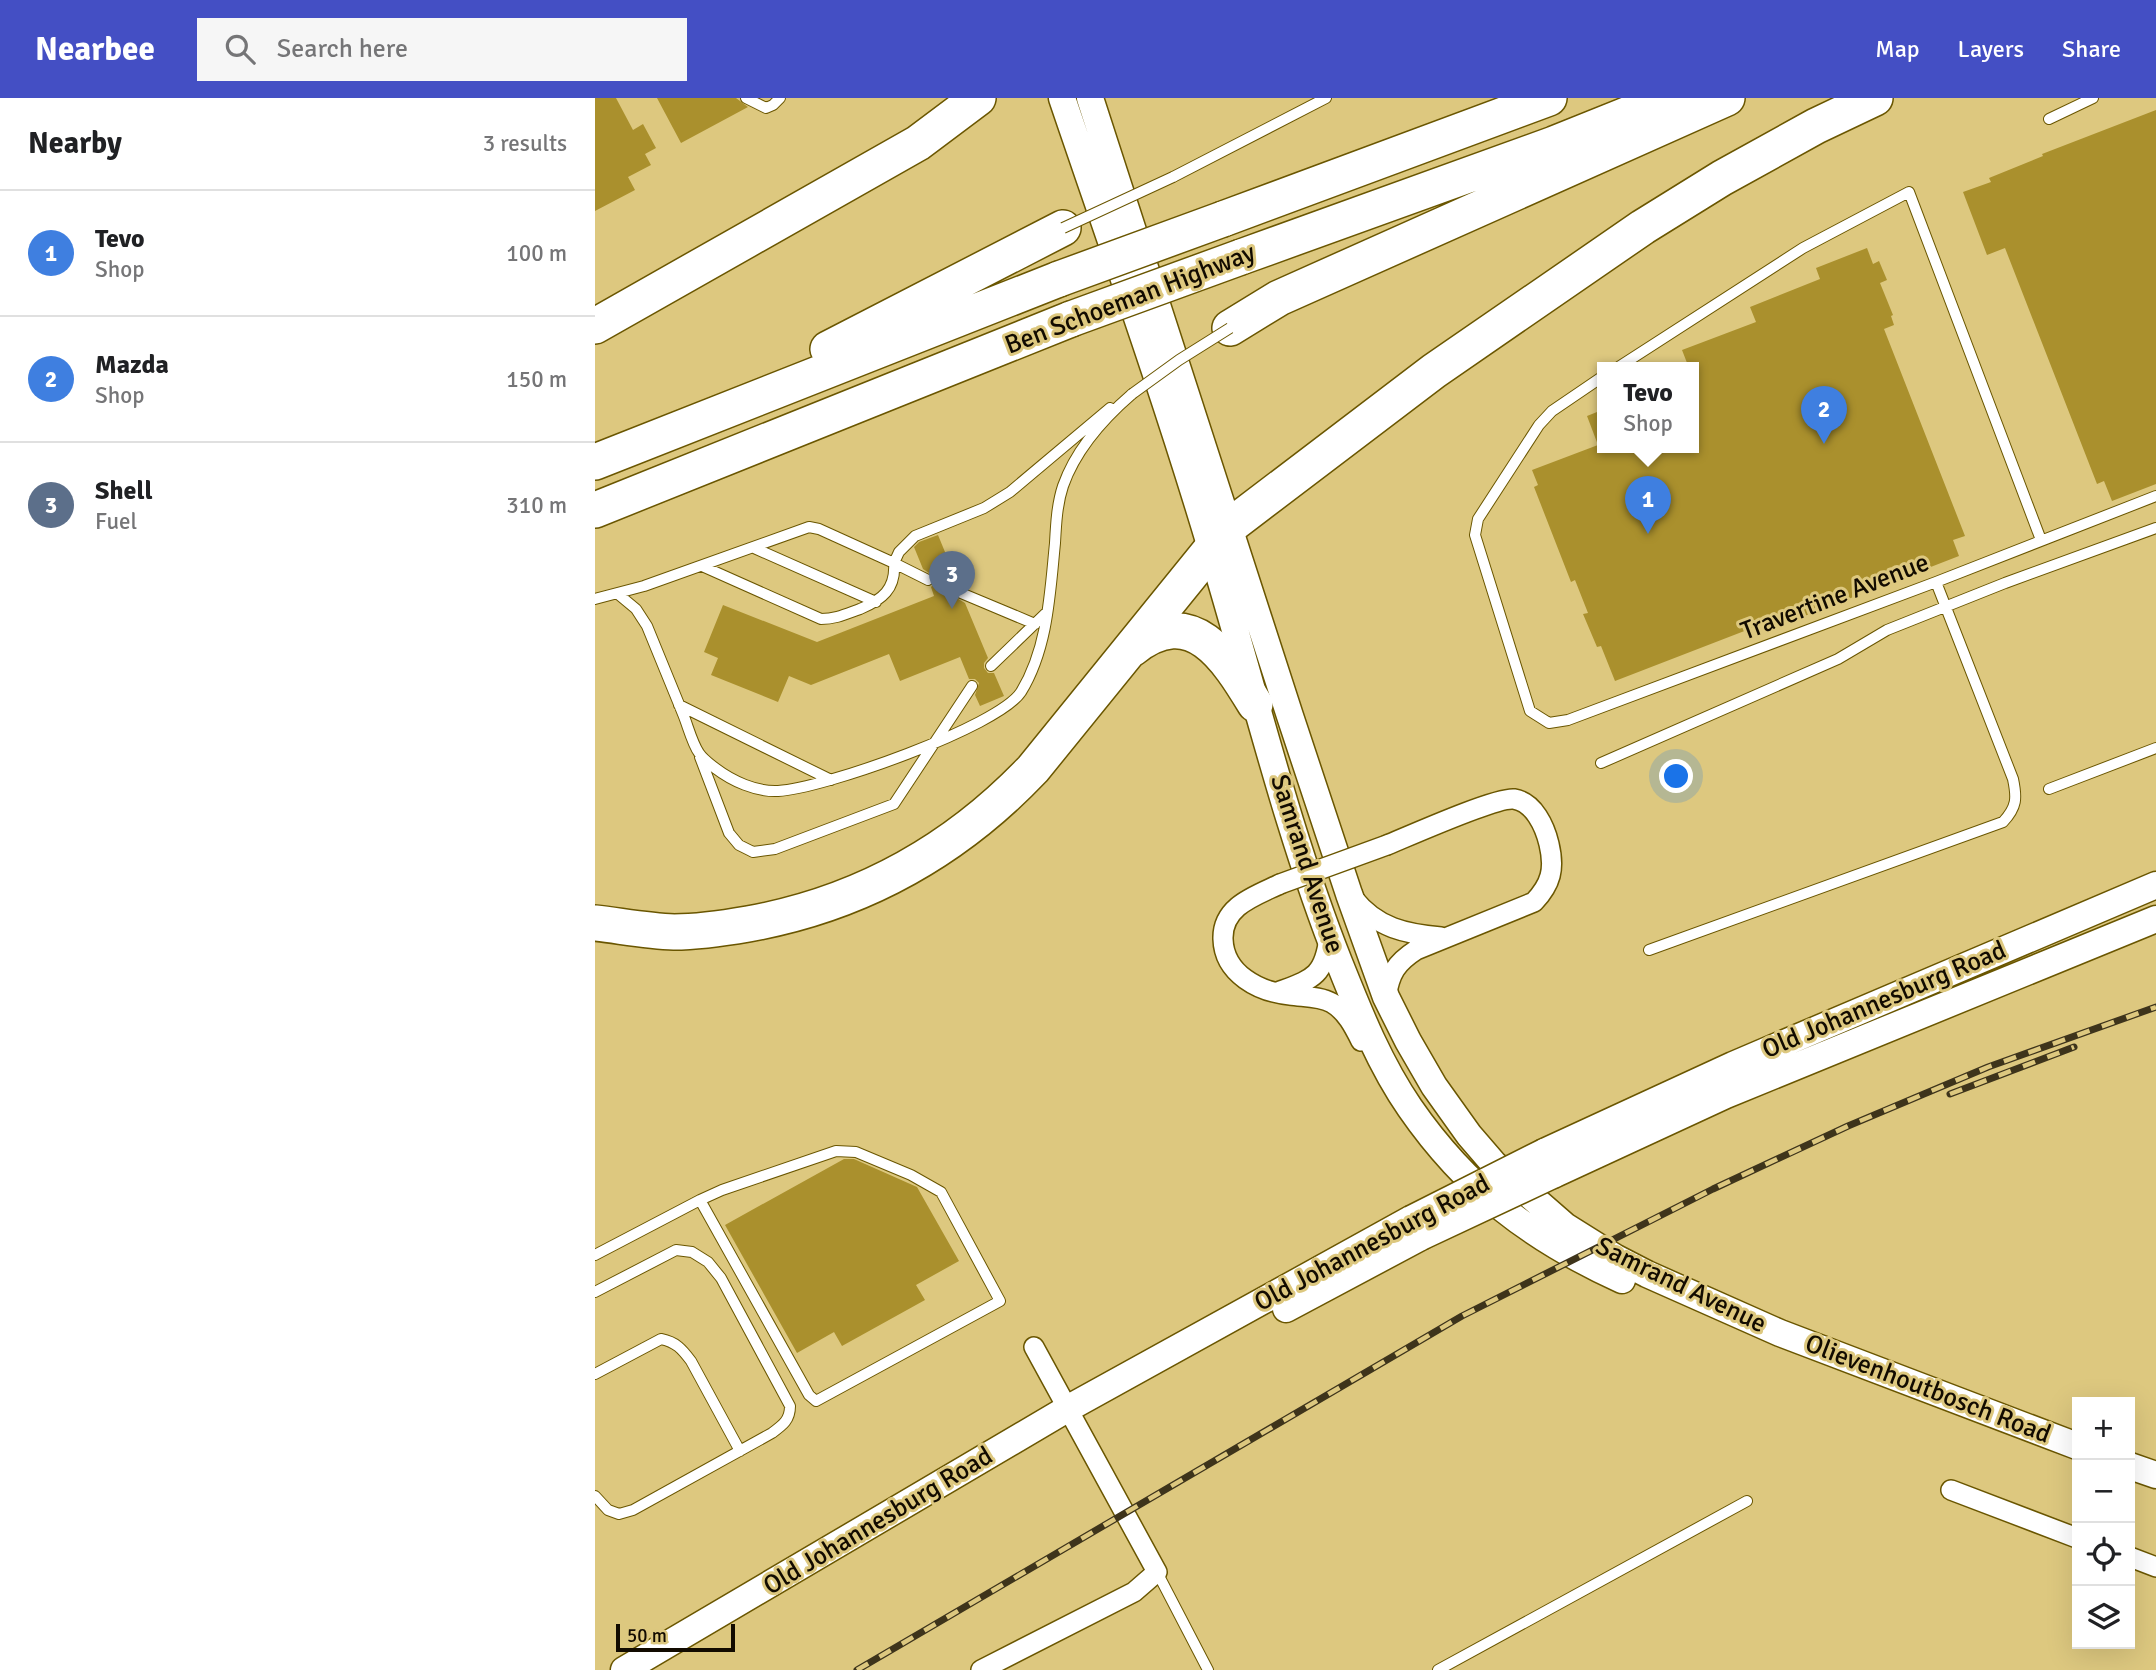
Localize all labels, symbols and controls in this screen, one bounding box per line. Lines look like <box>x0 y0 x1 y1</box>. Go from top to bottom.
search box <box>197 18 687 81</box>
text: Nearbee <box>35 29 155 70</box>
icon: search <box>221 30 259 68</box>
text: Search here <box>277 33 408 65</box>
text: Map <box>1875 34 1920 64</box>
text: Layers <box>1958 34 2024 64</box>
text: Share <box>2062 34 2121 64</box>
text: Nearby <box>28 125 122 162</box>
text: 3 results <box>483 129 567 158</box>
text: Tevo <box>95 223 144 255</box>
street label: Ben Schoeman Highway <box>1000 236 1260 362</box>
text: 1 <box>45 239 57 268</box>
text: 100 m <box>506 239 567 268</box>
text: Shop <box>95 255 144 284</box>
text: Mazda <box>95 349 169 381</box>
popup <box>1597 362 1699 453</box>
text: 2 <box>45 365 57 394</box>
text: 150 m <box>506 365 567 394</box>
text: Tevo <box>1623 377 1673 409</box>
text: Shop <box>95 381 144 410</box>
pin: 2 <box>1801 386 1847 444</box>
text: Shop <box>1623 409 1673 438</box>
text: Shell <box>95 475 153 507</box>
pin: 1 <box>1625 476 1671 534</box>
text: 3 <box>45 491 57 520</box>
text: 310 m <box>506 491 567 520</box>
text: Fuel <box>95 507 137 536</box>
street label: Travertine Avenue <box>1736 546 1934 648</box>
pin: 3 <box>929 551 975 609</box>
your location <box>1659 759 1693 793</box>
street label: Samrand Avenue <box>1263 771 1351 957</box>
street label: Old Johannesburg Road <box>1757 934 2011 1066</box>
street label: Old Johannesburg Road <box>1249 1167 1495 1319</box>
street label: Samrand Avenue <box>1590 1230 1772 1340</box>
street label: Olievenhoutbosch Road <box>1801 1327 2055 1451</box>
map controls <box>2072 1397 2135 1649</box>
button: + <box>2072 1397 2135 1460</box>
street label: Old Johannesburg Road <box>758 1440 998 1602</box>
button: − <box>2072 1460 2135 1523</box>
button: locate <box>2072 1523 2135 1586</box>
button: layers <box>2072 1586 2135 1649</box>
scale bar <box>616 1621 735 1653</box>
text: 50 m <box>627 1624 667 1648</box>

